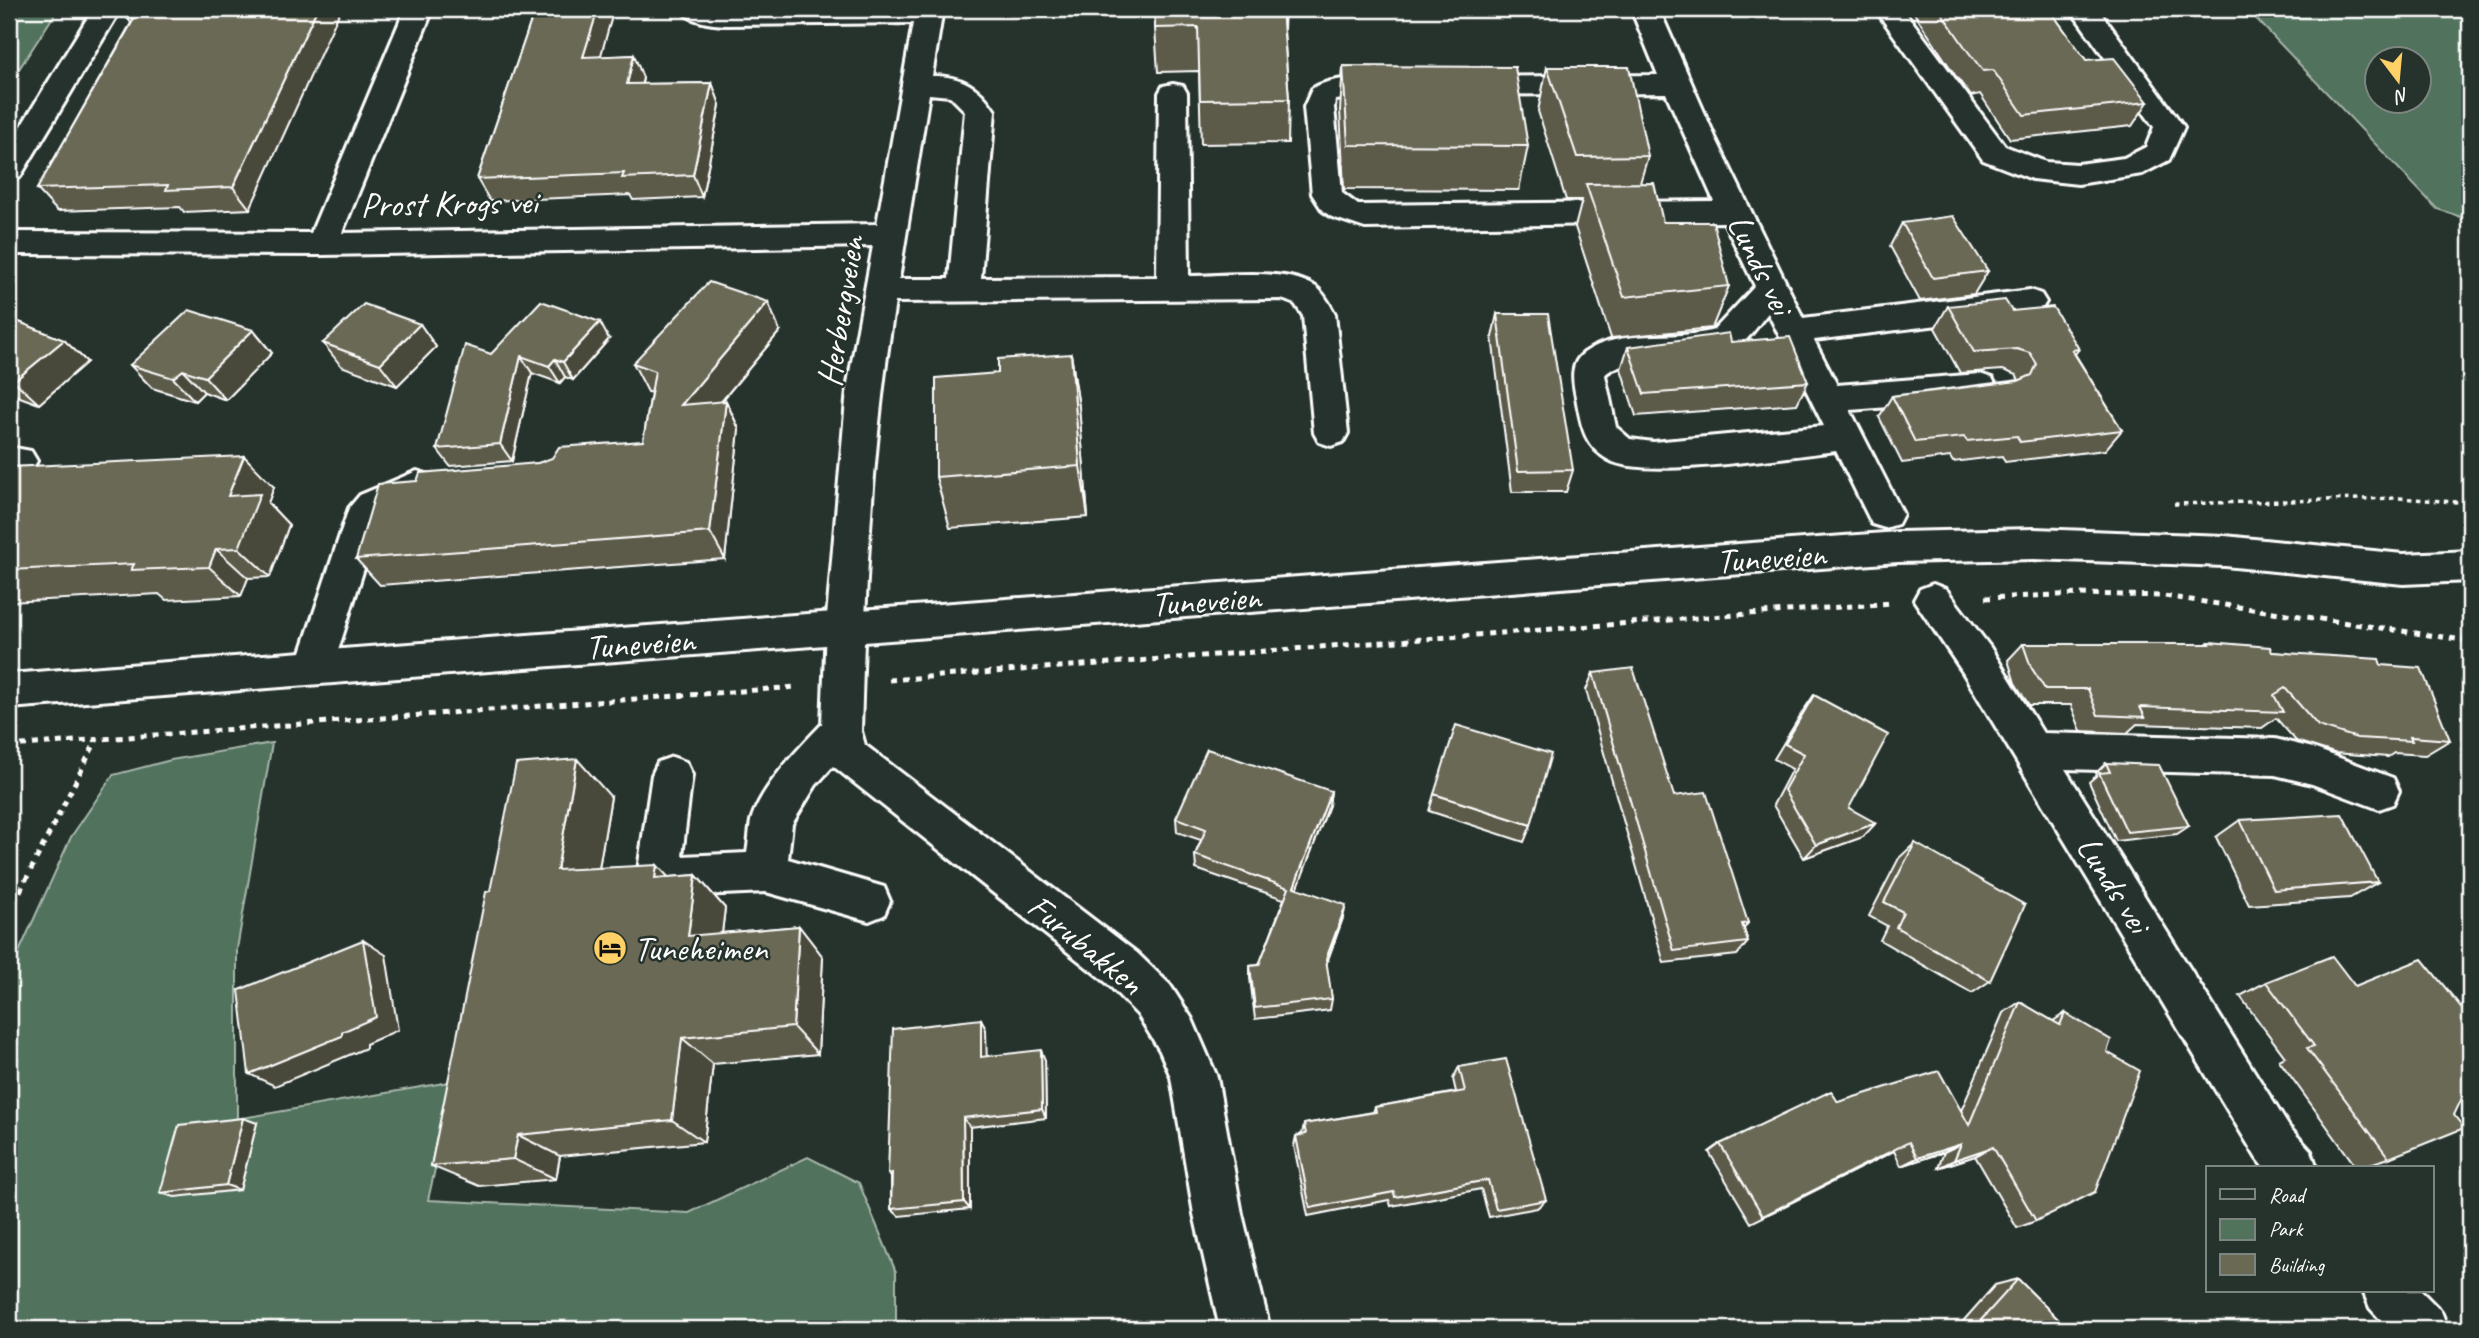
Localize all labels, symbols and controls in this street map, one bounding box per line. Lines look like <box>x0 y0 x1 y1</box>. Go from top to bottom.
north arrow <box>2364 46 2434 116</box>
text: N <box>2390 82 2411 109</box>
street label: Prost Krogs vei <box>360 179 542 228</box>
street label: Lunds vei <box>1717 207 1806 326</box>
street label: Herbergveien <box>806 230 875 390</box>
street label: Tuneveien <box>1715 531 1830 584</box>
street label: Tuneveien <box>1150 574 1265 627</box>
street label: Tuneveien <box>584 617 699 670</box>
street label: Lunds vei <box>2066 827 2163 945</box>
street label: Furubakken <box>1018 884 1153 1005</box>
place label: Tuneheimen <box>634 926 769 971</box>
hotel icon: Tuneheimen <box>591 929 629 967</box>
legend <box>2206 1166 2434 1292</box>
text: Road <box>2269 1182 2308 1208</box>
text: Park <box>2269 1216 2304 1242</box>
text: Building <box>2269 1252 2326 1278</box>

